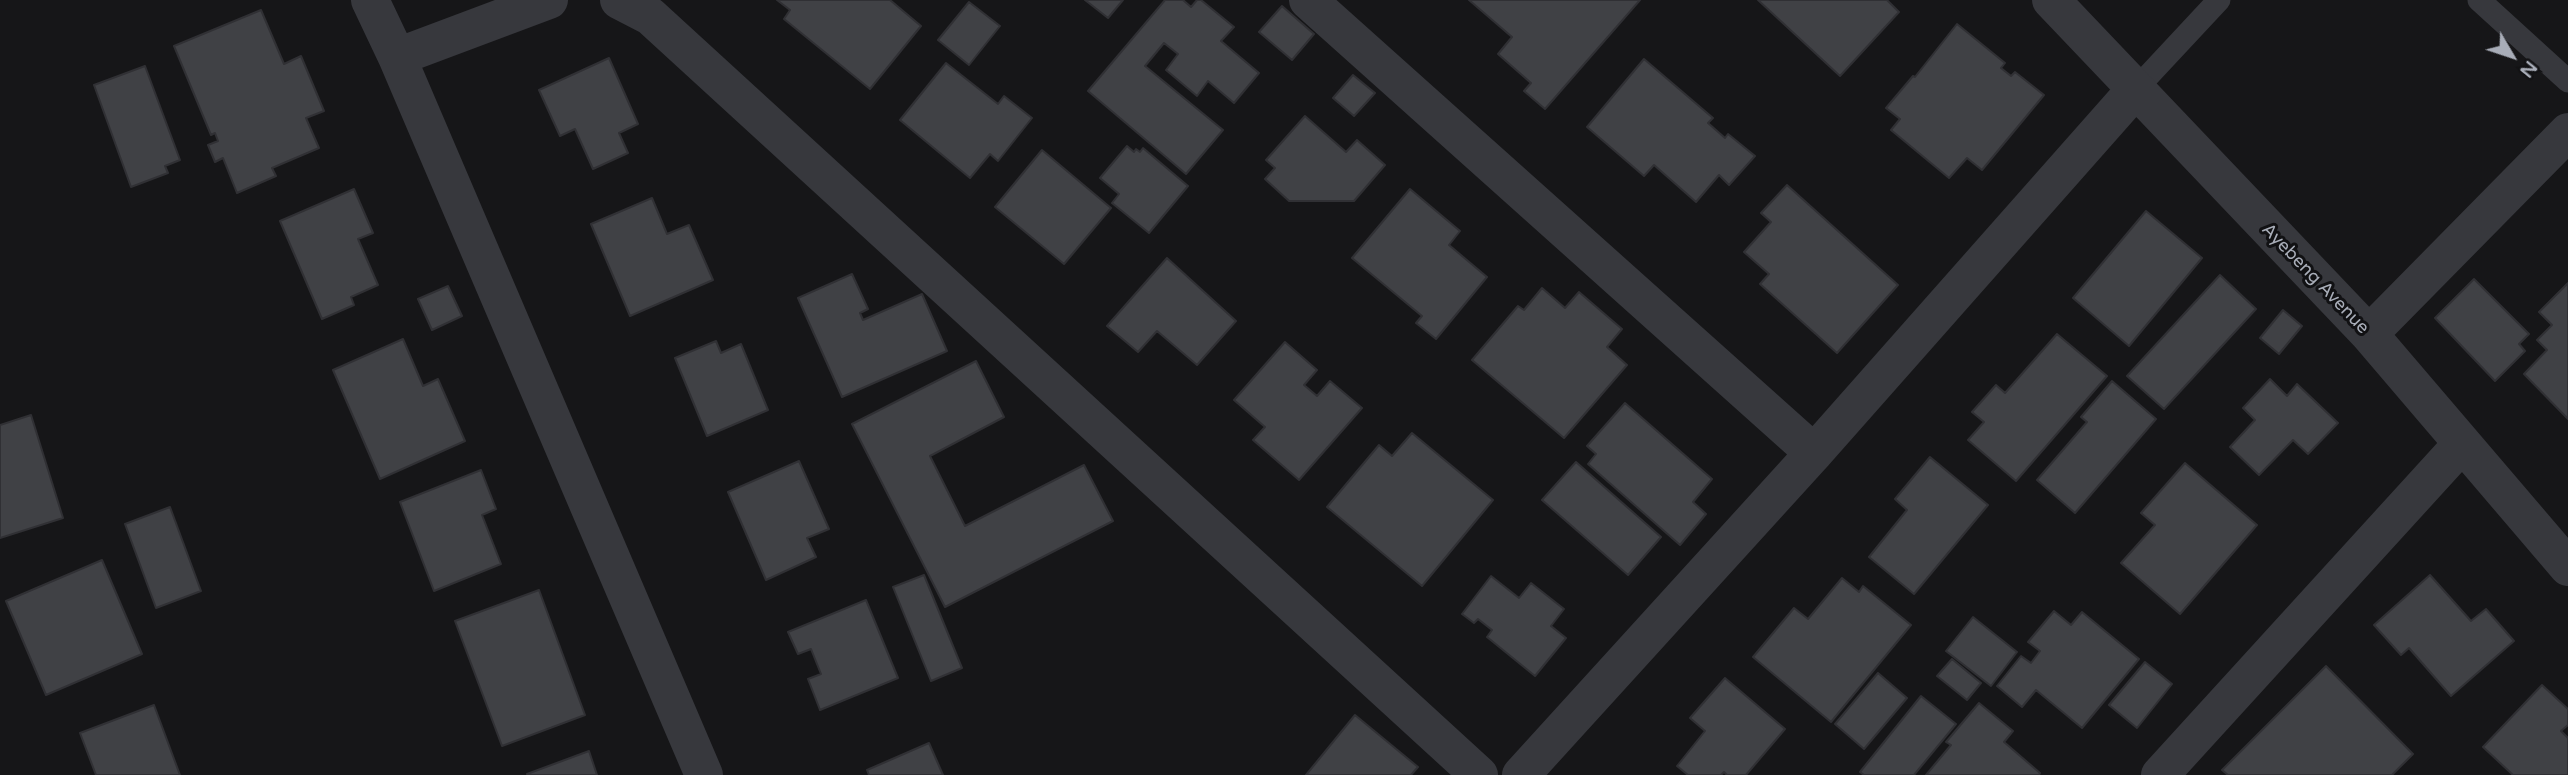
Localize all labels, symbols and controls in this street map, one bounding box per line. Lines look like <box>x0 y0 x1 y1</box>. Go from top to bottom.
north arrow <box>2477 21 2547 91</box>
text: N <box>2515 56 2542 82</box>
street label: Ayebeng Avenue <box>2257 219 2373 339</box>

